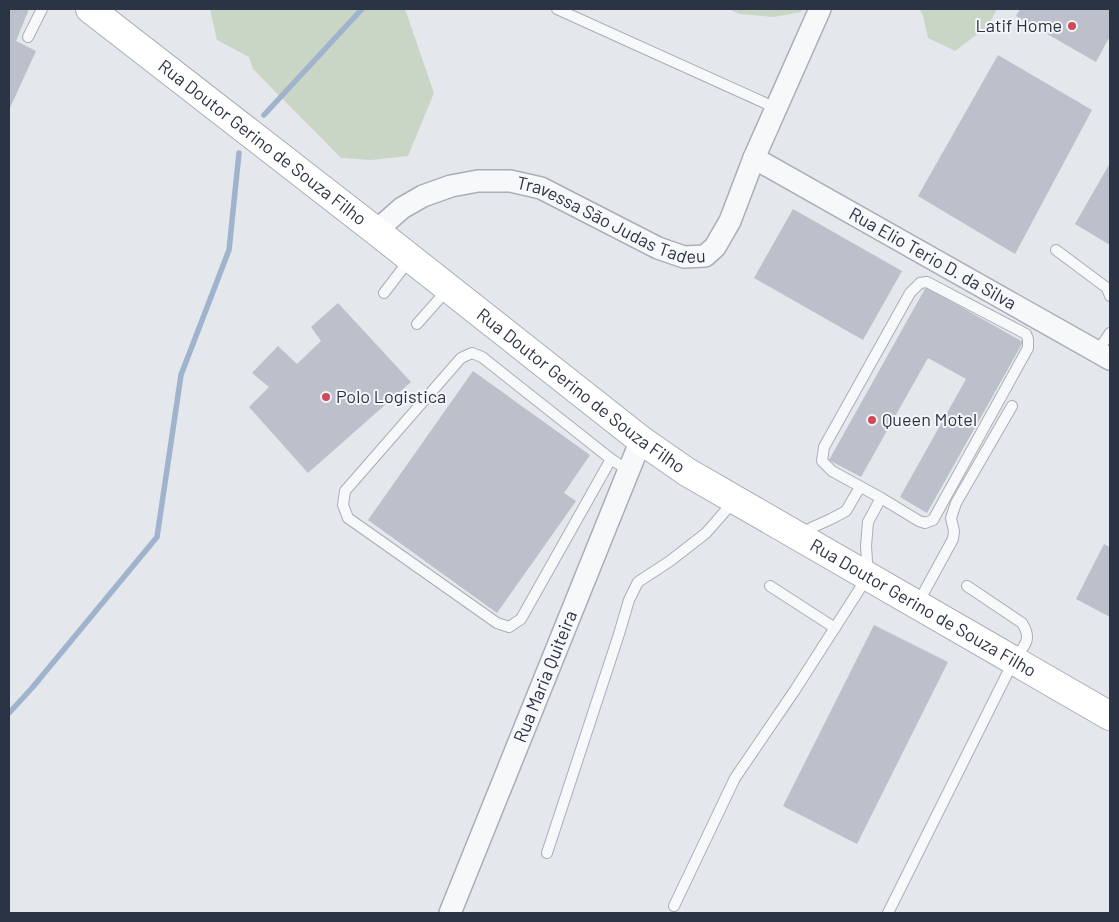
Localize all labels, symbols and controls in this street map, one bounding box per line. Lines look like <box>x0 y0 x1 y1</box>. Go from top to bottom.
place label: Latif Home <box>976 14 1062 36</box>
marker: Latif Home <box>1066 20 1078 32</box>
street label: Rua Doutor Gerino de Souza Filho <box>154 54 371 229</box>
street label: Travessa São Judas Tadeu <box>515 171 706 267</box>
street label: Rua Elio Terio D. da Silva <box>845 202 1021 314</box>
street label: Rua Doutor Gerino de Souza Filho <box>473 303 690 477</box>
place label: Polo Logistica <box>336 385 446 407</box>
marker: Polo Logistica <box>320 391 332 403</box>
place label: Queen Motel <box>882 408 977 430</box>
marker: Queen Motel <box>866 414 878 426</box>
street label: Rua Doutor Gerino de Souza Filho <box>806 533 1040 681</box>
street label: Rua Maria Quiteira <box>508 607 581 745</box>

